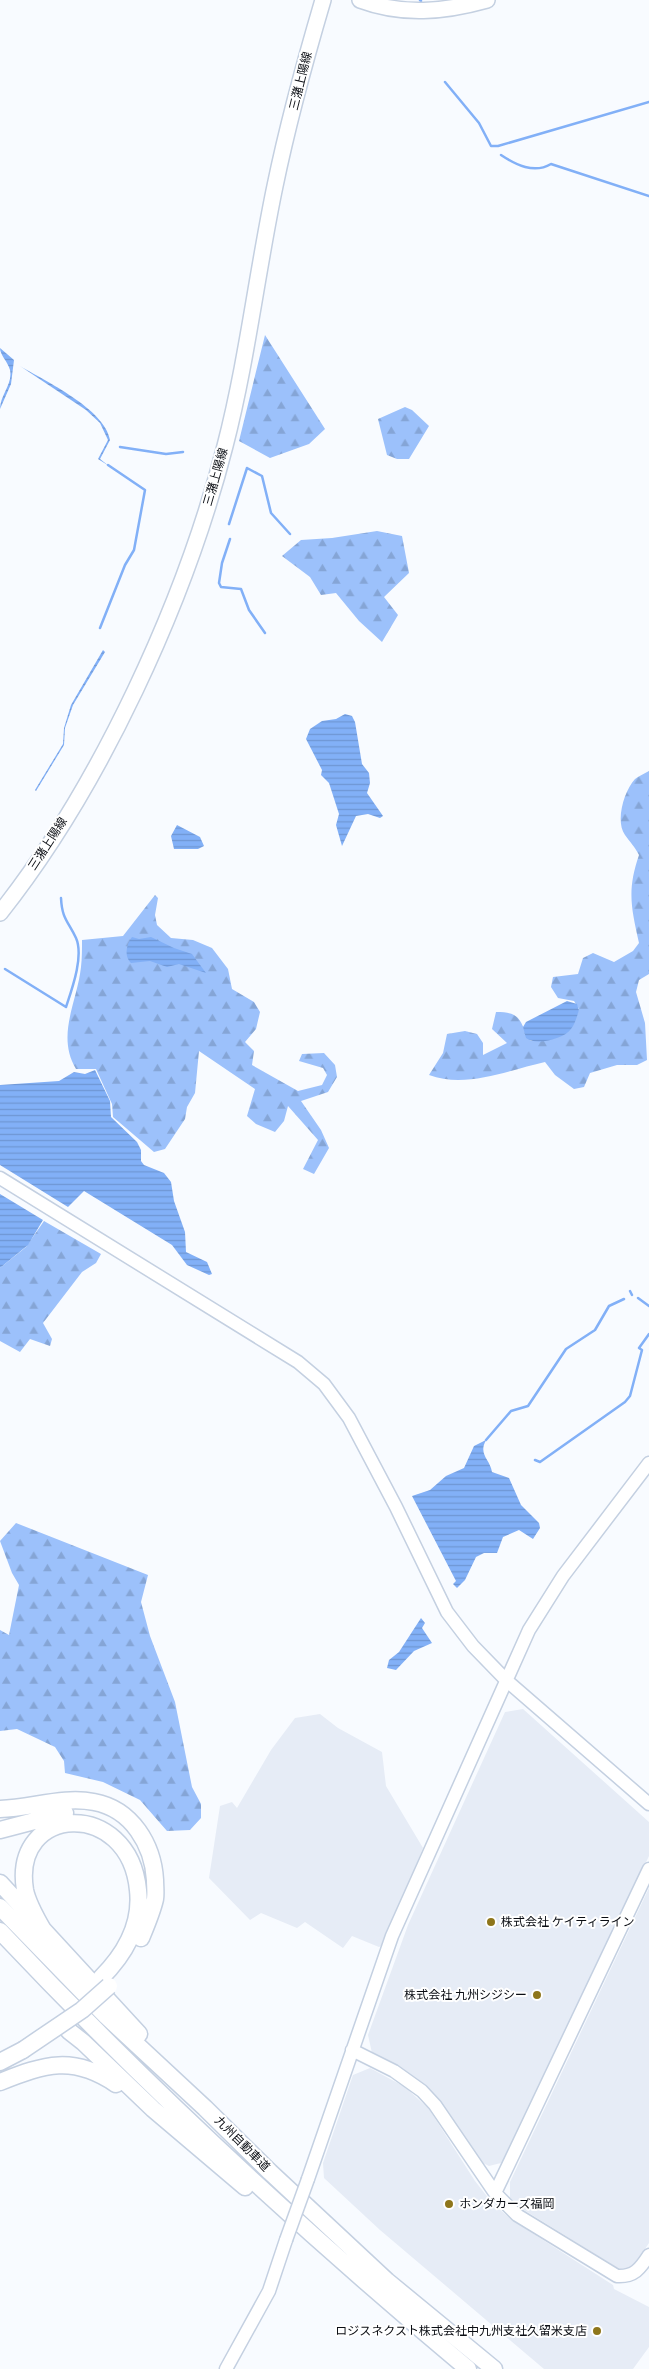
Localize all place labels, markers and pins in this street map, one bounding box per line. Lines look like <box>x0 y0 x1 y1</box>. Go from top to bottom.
place label: 株式会社 ケイティライン <box>501 1915 634 1930</box>
marker: 株式会社 ケイティライン <box>485 1916 497 1928</box>
place label: 株式会社 九州シジシー <box>404 1988 527 2003</box>
marker: 株式会社 九州シジシー <box>531 1989 543 2001</box>
place label: ホンダカーズ福岡 <box>459 2197 554 2212</box>
marker: ホンダカーズ福岡 <box>443 2198 455 2210</box>
place label: ロジスネクスト株式会社中九州支社久留米支店 <box>335 2324 587 2339</box>
marker: ロジスネクスト株式会社中九州支社久留米支店 <box>591 2325 603 2337</box>

